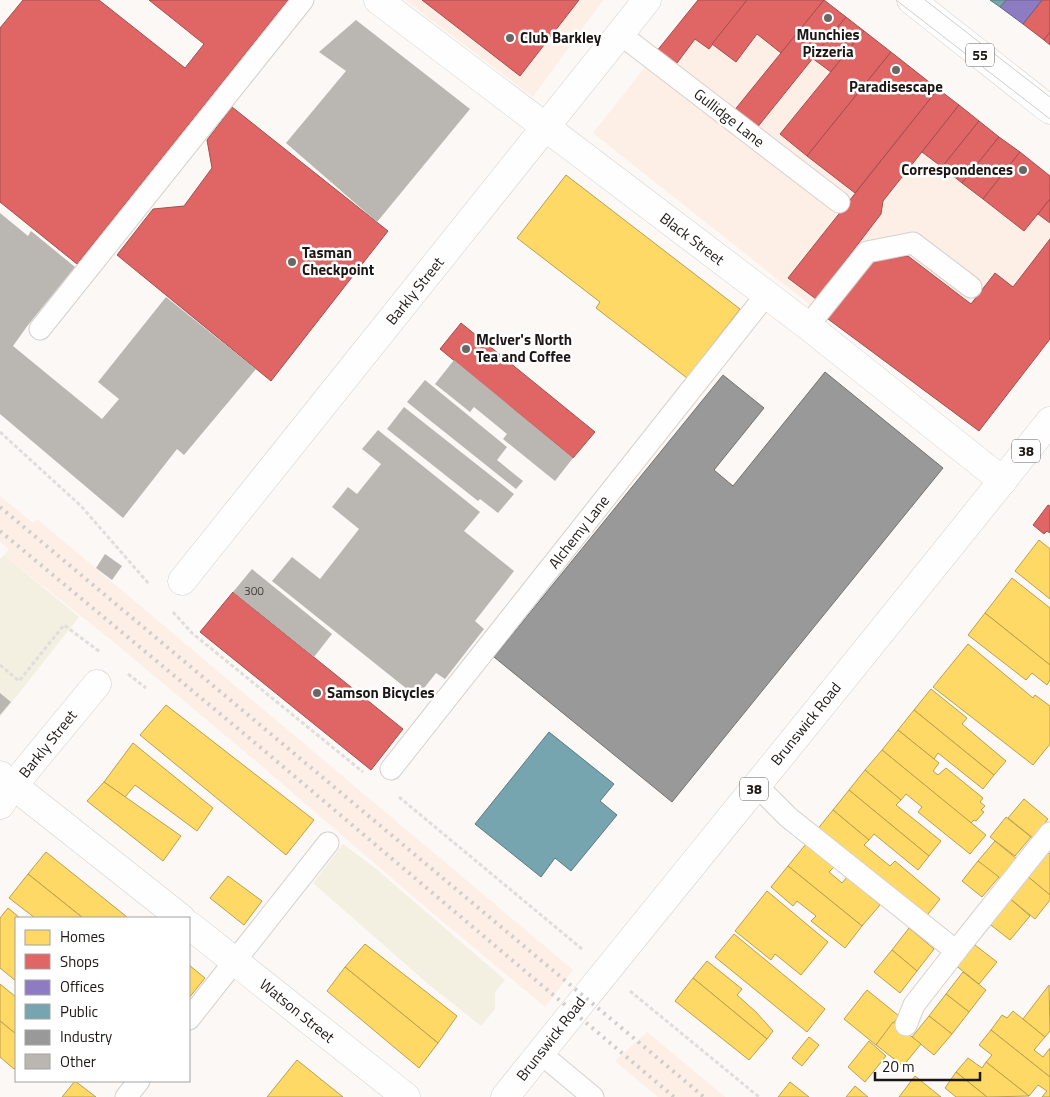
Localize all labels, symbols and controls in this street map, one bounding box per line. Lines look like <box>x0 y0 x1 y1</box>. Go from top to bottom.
marker: Munchies Pizzeria <box>822 12 834 24</box>
place label: Munchies Pizzeria <box>796 23 860 63</box>
place label: Club Barkley <box>520 26 602 49</box>
marker: Club Barkley <box>504 32 516 44</box>
road number: 55 <box>966 44 994 66</box>
marker: Paradisescape <box>890 64 902 76</box>
place label: Paradisescape <box>849 75 943 98</box>
street label: Gullidge Lane <box>689 83 770 153</box>
place label: Correspondences <box>901 158 1013 181</box>
marker: Correspondences <box>1017 164 1029 176</box>
street label: Black Street <box>655 207 730 271</box>
place label: Tasman Checkpoint <box>302 241 375 281</box>
street label: Barkly Street <box>380 251 450 330</box>
marker: Tasman Checkpoint <box>286 256 298 268</box>
place label: McIver's North Tea and Coffee <box>476 328 572 368</box>
marker: McIver's North Tea and Coffee <box>460 343 472 355</box>
road number: 38 <box>1012 440 1040 462</box>
street label: Alchemy Lane <box>542 490 615 573</box>
house number: 300 <box>244 581 264 600</box>
street label: Brunswick Road <box>765 677 847 770</box>
place label: Samson Bicycles <box>327 681 435 704</box>
marker: Samson Bicycles <box>311 687 323 699</box>
street label: Barkly Street <box>13 704 83 783</box>
road number: 38 <box>740 778 768 801</box>
legend <box>15 917 190 1082</box>
text: Homes <box>60 925 105 948</box>
text: Shops <box>60 950 99 973</box>
street label: Watson Street <box>255 973 340 1049</box>
text: Offices <box>60 975 104 998</box>
street label: Brunswick Road <box>510 992 591 1086</box>
text: Public <box>60 1000 98 1023</box>
text: Industry <box>60 1025 112 1048</box>
text: Other <box>60 1050 96 1073</box>
scale bar <box>875 1050 980 1082</box>
text: 20 m <box>882 1055 915 1078</box>

